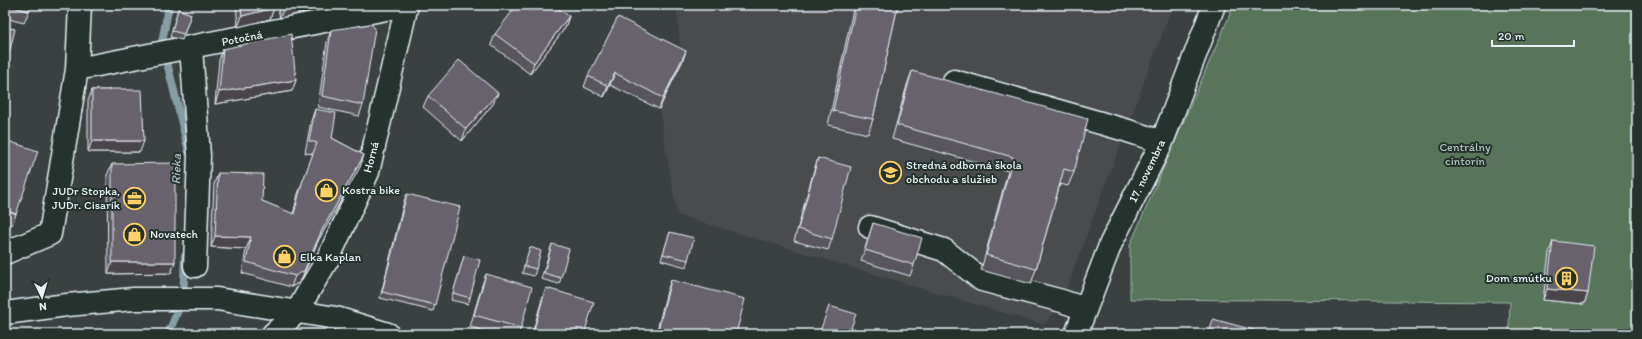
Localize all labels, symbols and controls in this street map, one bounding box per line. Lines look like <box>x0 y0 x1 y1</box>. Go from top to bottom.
scale bar <box>1492 22 1574 48</box>
street label: Potočná <box>220 27 264 49</box>
text: 20 m <box>1498 29 1525 43</box>
street label: 17. novembra <box>1126 137 1169 205</box>
street label: Horná <box>360 139 382 174</box>
park label: Centrálny cintorín <box>1439 140 1491 168</box>
water label: Rieka <box>168 153 184 185</box>
place label: Stredná odborná škola obchodu a služieb <box>906 158 1022 186</box>
school or university icon: Stredná odborná škola obchodu a služieb <box>877 159 903 185</box>
shop icon: Kostra bike <box>313 177 339 203</box>
place label: Kostra bike <box>342 183 400 197</box>
place label: JUDr Stopka, JUDr. Cisarík <box>52 184 121 212</box>
office icon: JUDr Stopka, JUDr. Cisarík <box>122 185 148 211</box>
shop icon: Novatech <box>122 221 148 247</box>
place label: Novatech <box>150 227 199 241</box>
shop icon: Elka Kaplan <box>271 244 297 270</box>
place label: Elka Kaplan <box>300 250 362 264</box>
building icon: Dom smútku <box>1554 265 1580 291</box>
place label: Dom smútku <box>1486 271 1552 285</box>
north arrow <box>22 277 62 317</box>
text: N <box>39 300 47 313</box>

